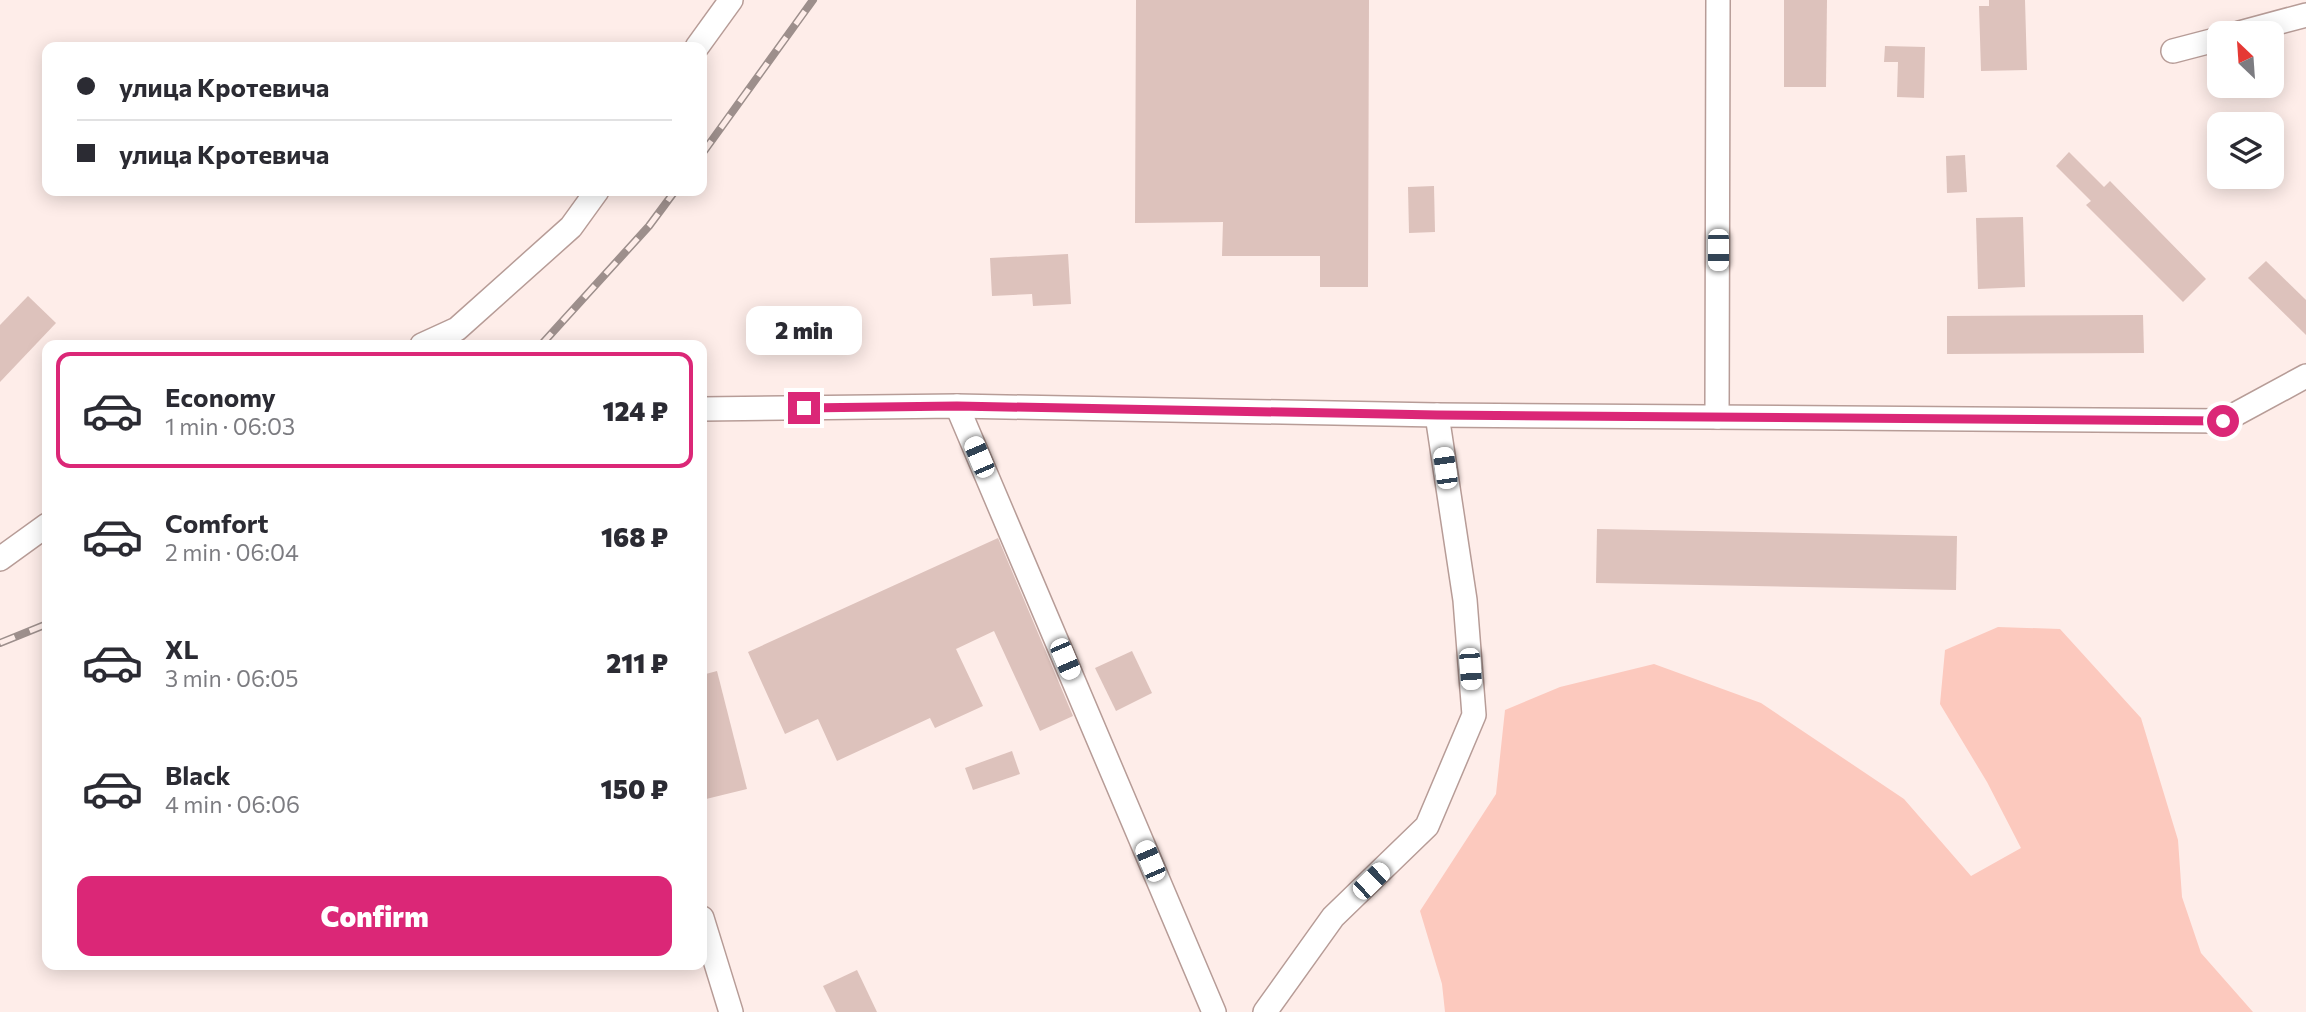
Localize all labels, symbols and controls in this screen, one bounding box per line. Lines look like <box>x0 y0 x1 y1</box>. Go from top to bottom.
north arrow <box>2207 21 2284 98</box>
map controls <box>2207 21 2284 189</box>
text: улица Кротевича <box>119 71 329 102</box>
button: layers <box>2207 112 2284 189</box>
text: улица Кротевича <box>119 138 329 169</box>
car <box>1708 229 1729 271</box>
callout: 2 min <box>746 306 862 356</box>
text: 2 min <box>775 316 833 344</box>
icon: car <box>81 379 144 442</box>
text: Economy <box>165 381 276 412</box>
route end <box>788 392 820 424</box>
text: 124 ₽ <box>602 395 668 426</box>
route start <box>2207 405 2239 437</box>
text: 1 min · 06:03 <box>165 412 295 440</box>
car <box>962 434 997 480</box>
car <box>1432 446 1459 490</box>
icon: car <box>81 505 144 568</box>
text: Comfort <box>165 507 268 538</box>
text: 168 ₽ <box>601 521 668 552</box>
text: 2 min · 06:04 <box>165 538 299 566</box>
icon: car <box>81 631 144 694</box>
text: XL <box>165 633 199 664</box>
car <box>1048 636 1083 682</box>
text: 211 ₽ <box>606 647 668 678</box>
car <box>1459 647 1482 691</box>
text: 3 min · 06:05 <box>165 664 299 692</box>
icon: car <box>81 757 144 820</box>
text: Black <box>165 759 231 790</box>
text: 150 ₽ <box>601 773 668 804</box>
text: 4 min · 06:06 <box>165 790 300 818</box>
car <box>1133 838 1168 884</box>
car <box>1349 859 1394 903</box>
button: Confirm <box>77 876 672 956</box>

